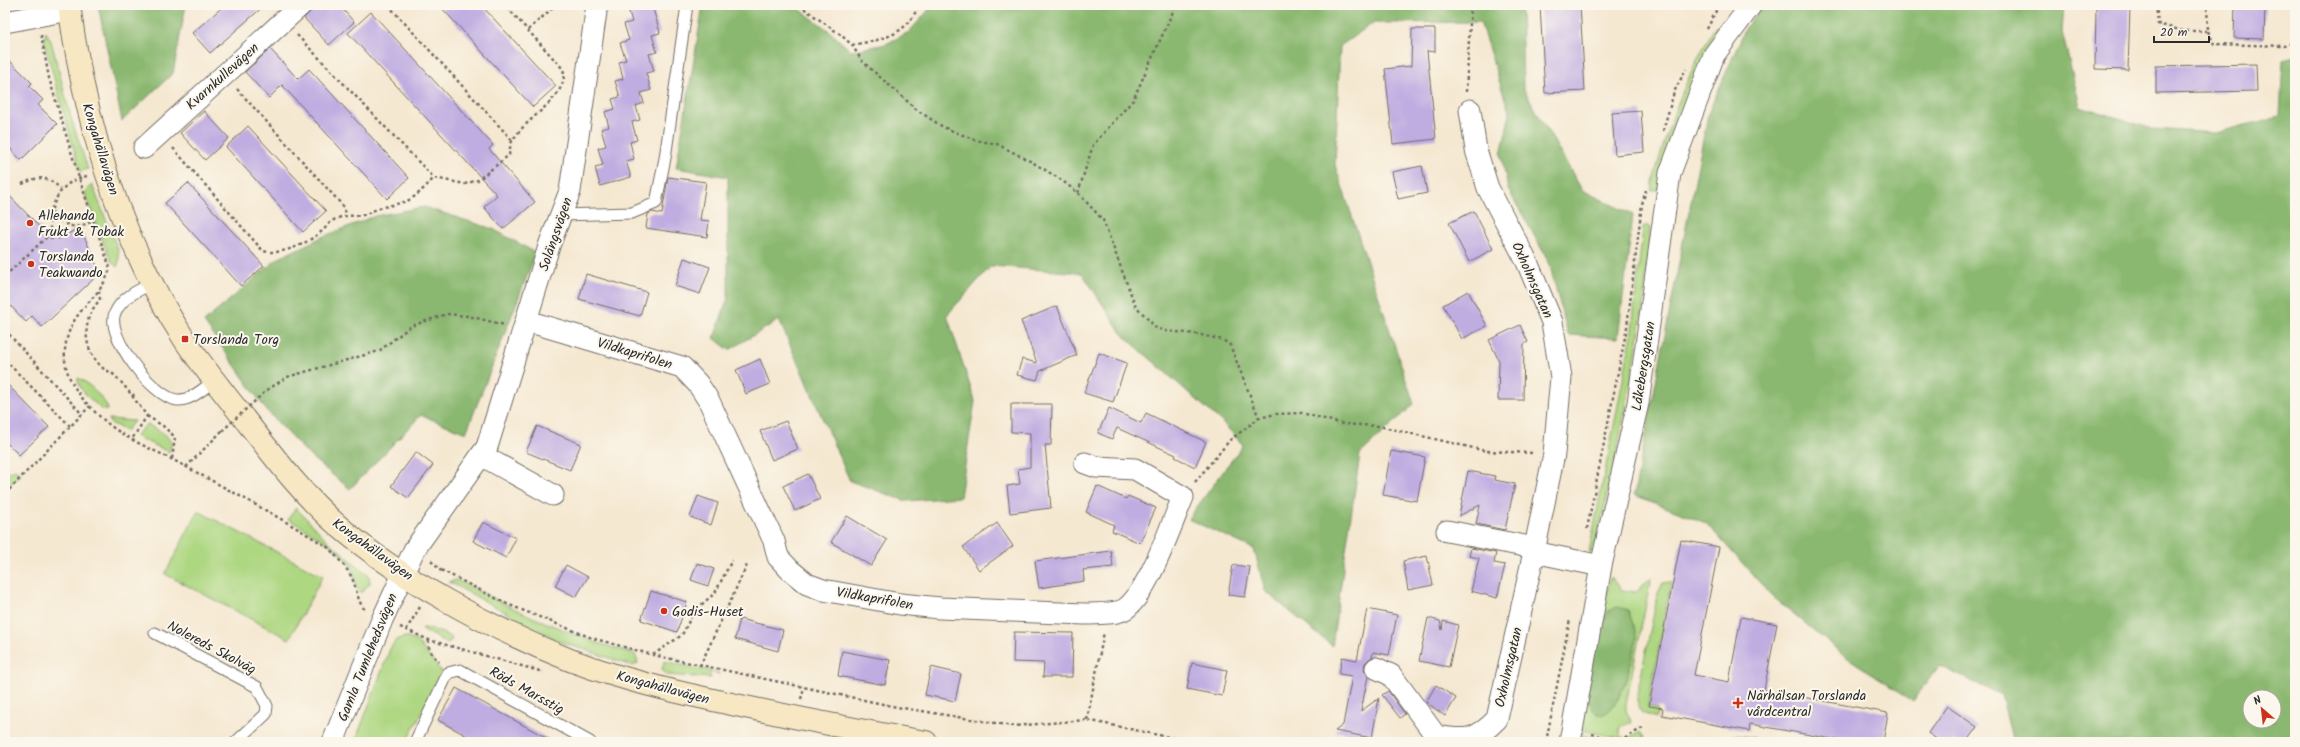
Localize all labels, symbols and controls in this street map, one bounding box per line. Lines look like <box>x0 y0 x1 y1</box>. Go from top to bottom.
scale bar <box>2154 18 2209 44</box>
text: 20 m <box>2160 23 2188 42</box>
street label: Kvarnkullevägen <box>181 38 264 116</box>
street label: Kongahällavägen <box>76 100 125 198</box>
street label: Solängsvägen <box>533 194 579 274</box>
place label: Allehanda Frukt & Tobak <box>38 205 125 243</box>
marker: Allehanda Frukt & Tobak <box>25 218 35 228</box>
street label: Oxholmsgatan <box>1505 239 1559 322</box>
place label: Torslanda Teakwando <box>39 246 103 284</box>
marker: Torslanda Teakwando <box>26 259 36 269</box>
street label: Låkebergsgatan <box>1626 320 1662 413</box>
place label: Torslanda Torg <box>193 329 279 351</box>
street label: Vildkaprifolen <box>594 332 675 376</box>
marker: Torslanda Torg <box>180 334 190 344</box>
street label: Kongahällavägen <box>327 513 418 587</box>
street label: Vildkaprifolen <box>835 581 915 617</box>
street label: Gamla Tumlehedsvägen <box>332 590 404 725</box>
place label: Godis-Huset <box>672 601 744 623</box>
marker: Godis-Huset <box>659 606 669 616</box>
street label: Nolereds Skolväg <box>163 615 260 681</box>
street label: Oxholmsgatan <box>1489 625 1529 709</box>
street label: Röds Marsstig <box>485 661 568 721</box>
street label: Kongahällavägen <box>614 665 712 711</box>
place label: Närhälsan Torslanda vårdcentral <box>1747 685 1866 723</box>
north arrow <box>2242 689 2282 729</box>
text: N <box>2250 691 2265 711</box>
marker: Närhälsan Torslanda vårdcentral <box>1732 697 1744 709</box>

